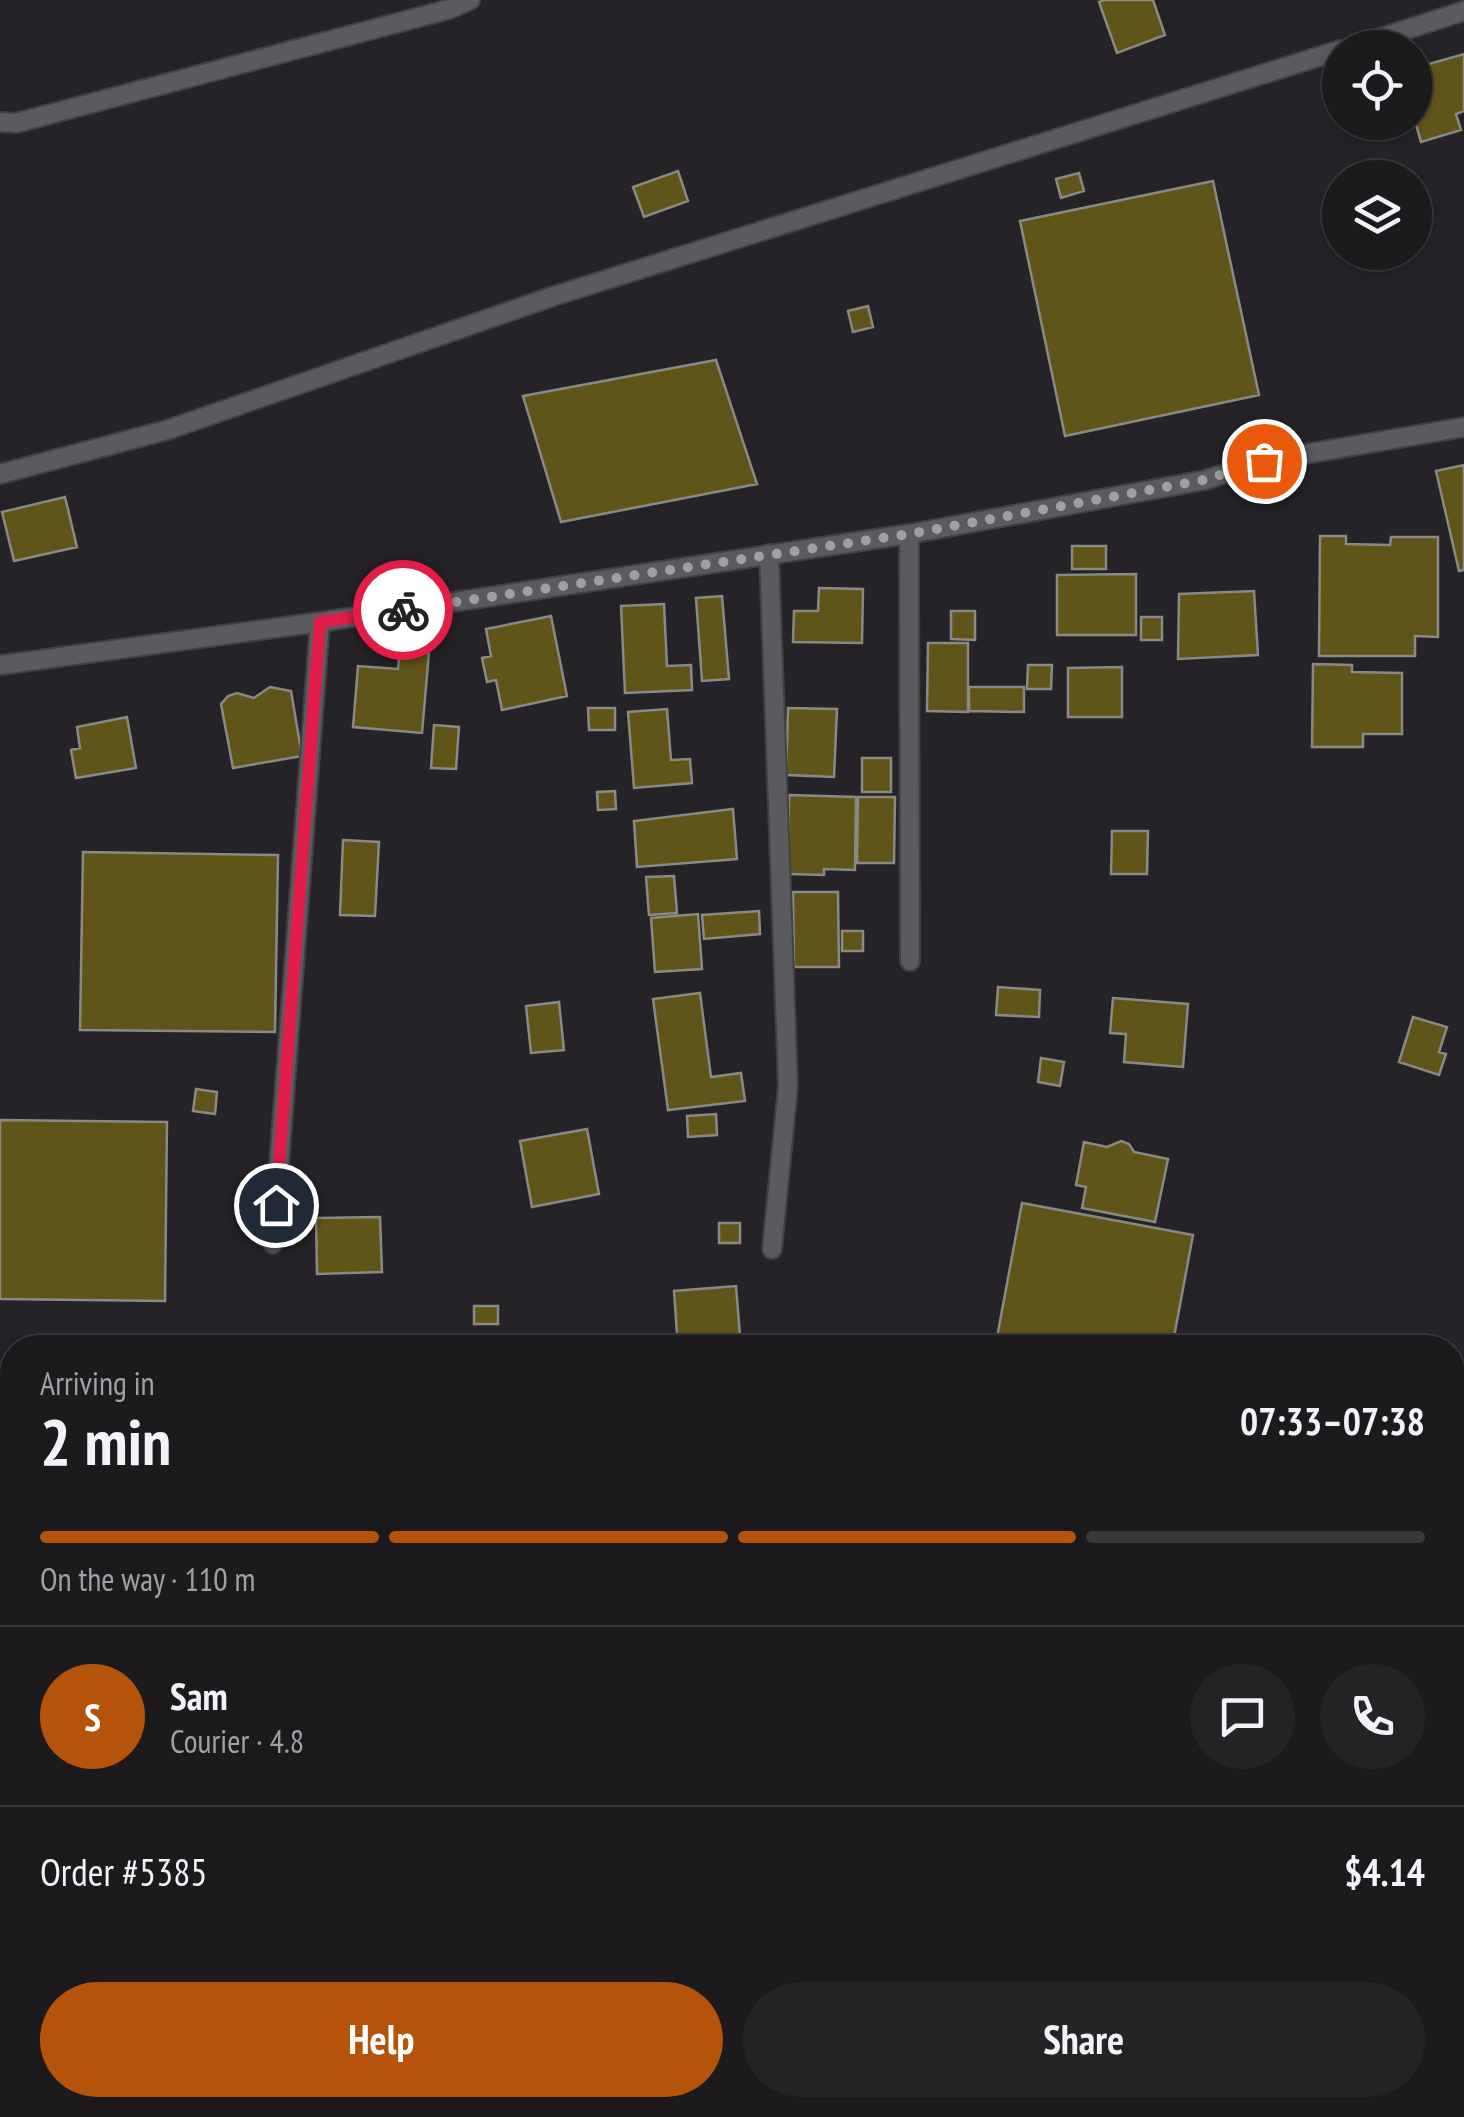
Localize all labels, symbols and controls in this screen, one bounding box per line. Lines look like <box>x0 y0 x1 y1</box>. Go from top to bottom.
map controls <box>1322 30 1432 270</box>
button: locate <box>1322 30 1432 140</box>
button: layers <box>1322 160 1432 270</box>
pin <box>1222 419 1307 504</box>
icon: bag <box>1237 434 1292 489</box>
courier <box>353 560 453 660</box>
icon: bike <box>376 583 431 638</box>
pin <box>234 1163 319 1248</box>
icon: home <box>249 1178 304 1233</box>
text: Arriving in <box>40 1362 155 1404</box>
text: 07:33–07:38 <box>1240 1396 1425 1445</box>
text: 2 min <box>40 1399 171 1483</box>
text: On the way · 110 m <box>40 1558 255 1600</box>
button: chat <box>1190 1664 1295 1769</box>
button: phone <box>1320 1664 1425 1769</box>
text: Sam <box>170 1671 228 1720</box>
text: S <box>84 1692 101 1741</box>
text: Courier · 4.8 <box>170 1720 304 1762</box>
text: Order #5385 <box>40 1847 207 1896</box>
text: $4.14 <box>1344 1847 1425 1896</box>
button: Help <box>40 1982 723 2097</box>
button: Share <box>743 1982 1425 2097</box>

